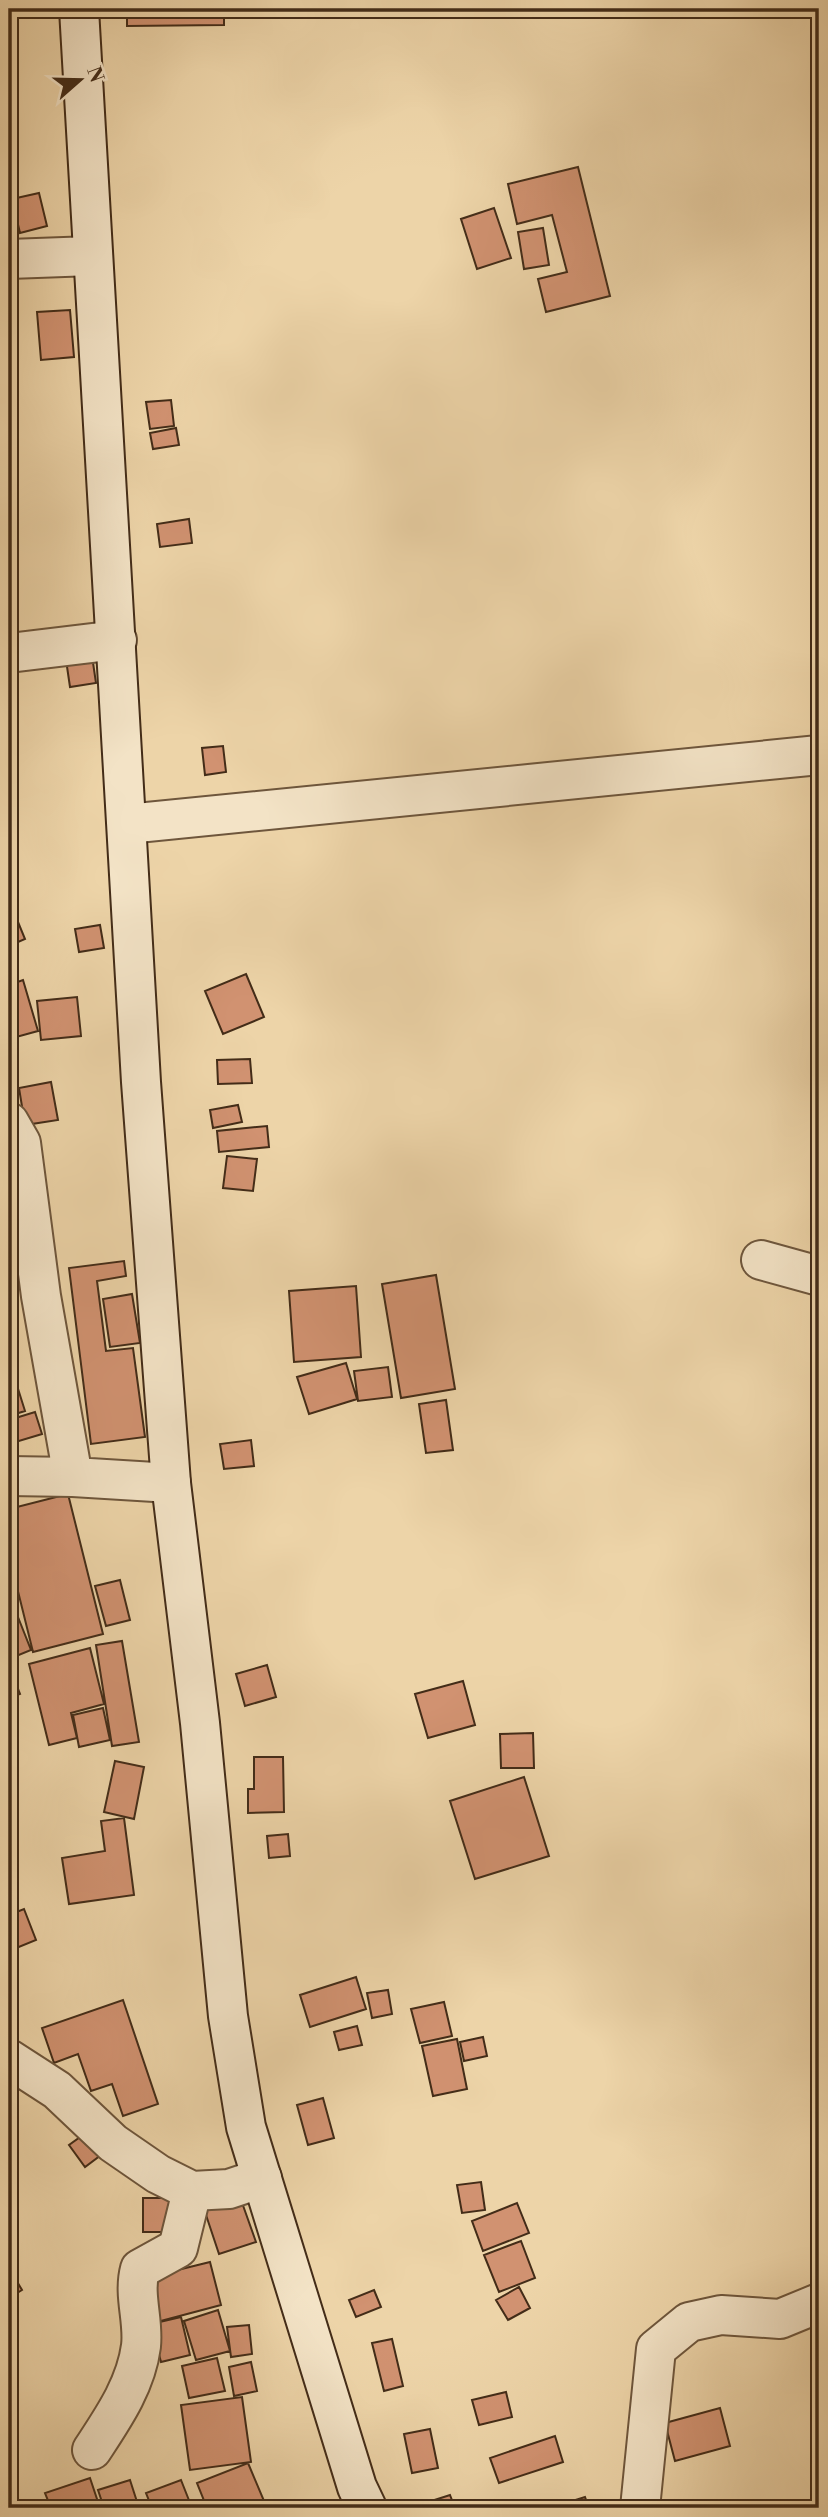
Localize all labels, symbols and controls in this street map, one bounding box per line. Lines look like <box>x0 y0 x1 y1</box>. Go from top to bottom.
north arrow <box>46 46 116 116</box>
text: N <box>81 63 109 86</box>

